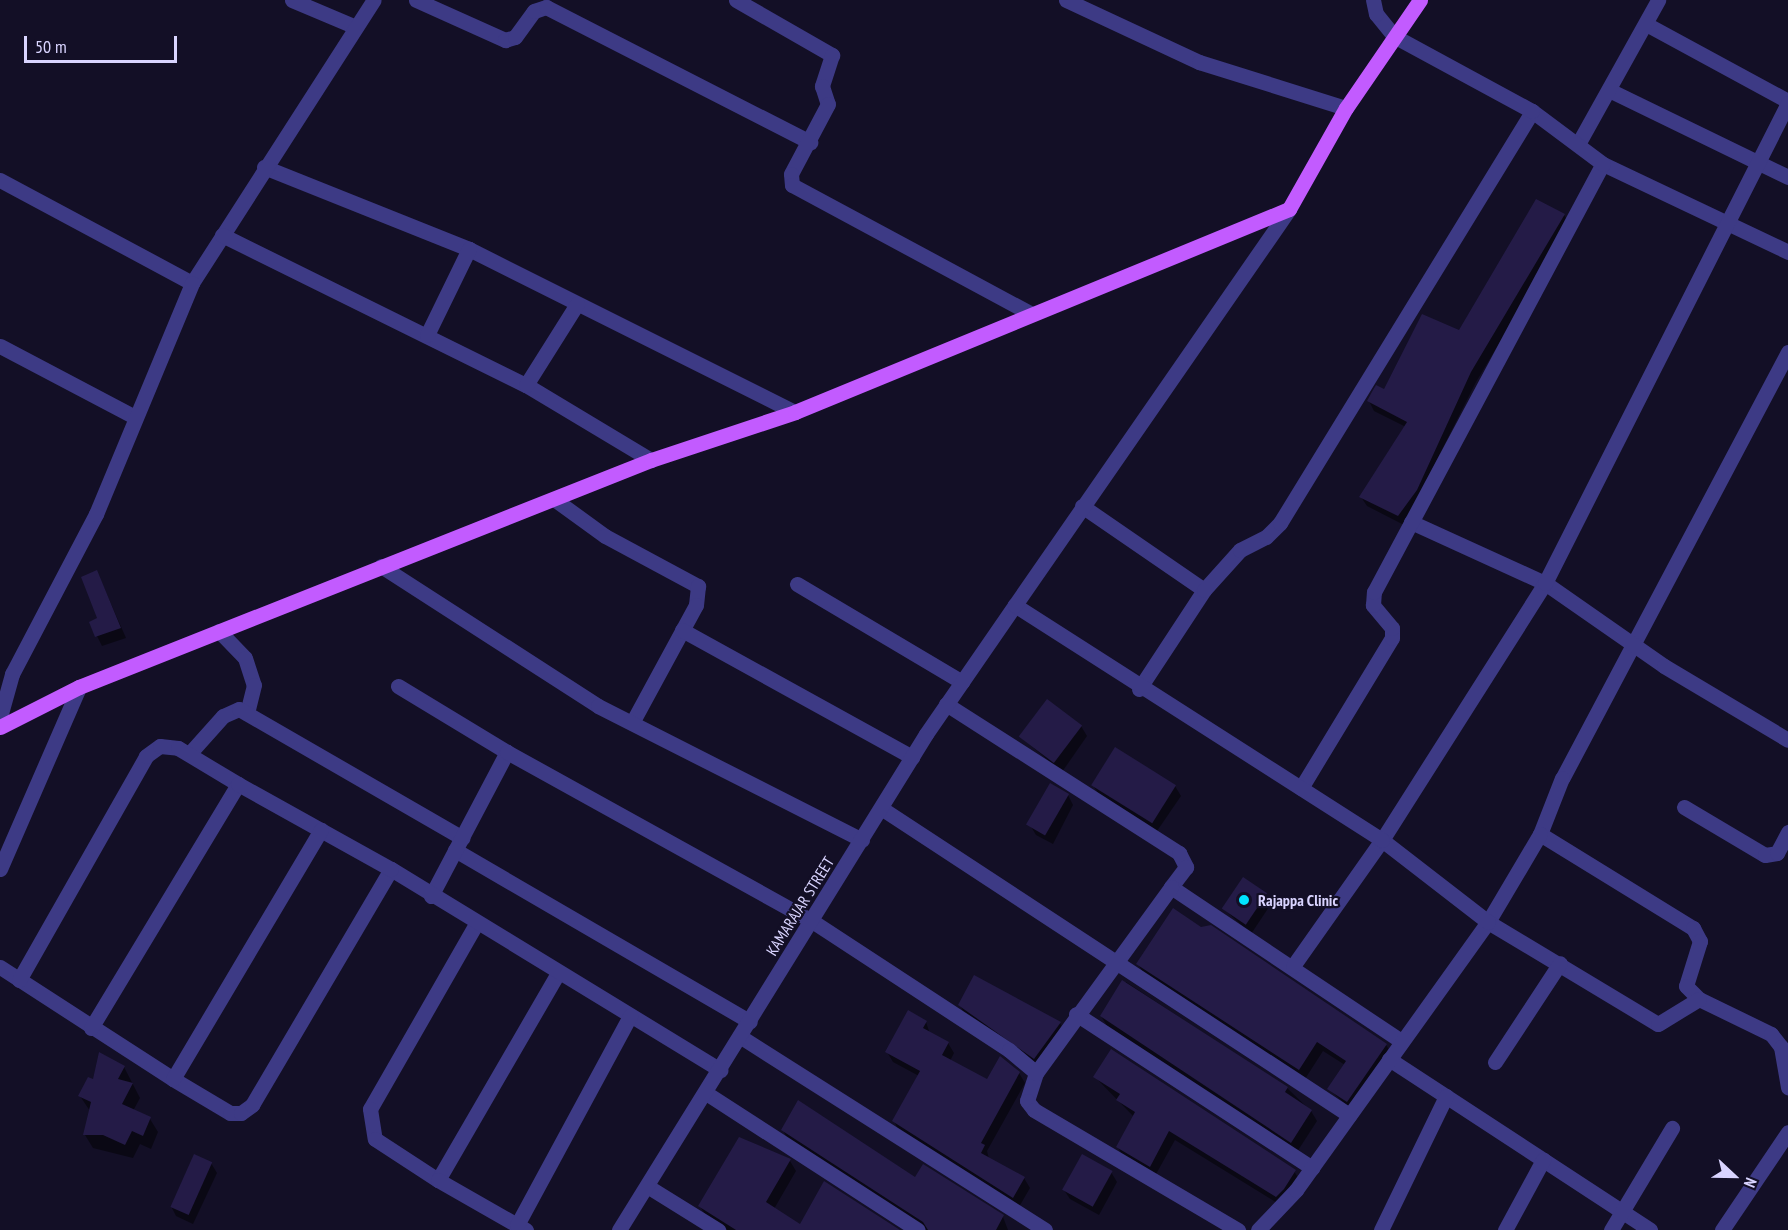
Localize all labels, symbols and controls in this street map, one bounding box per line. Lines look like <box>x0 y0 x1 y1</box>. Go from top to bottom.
scale bar <box>27 24 180 62</box>
text: 50 m <box>35 35 67 58</box>
street label: KAMARAJAR STREET <box>762 853 838 959</box>
place label: Rajappa Clinic <box>1258 890 1338 910</box>
marker: Rajappa Clinic <box>1235 891 1253 909</box>
north arrow <box>1704 1146 1764 1206</box>
text: N <box>1740 1175 1762 1190</box>

